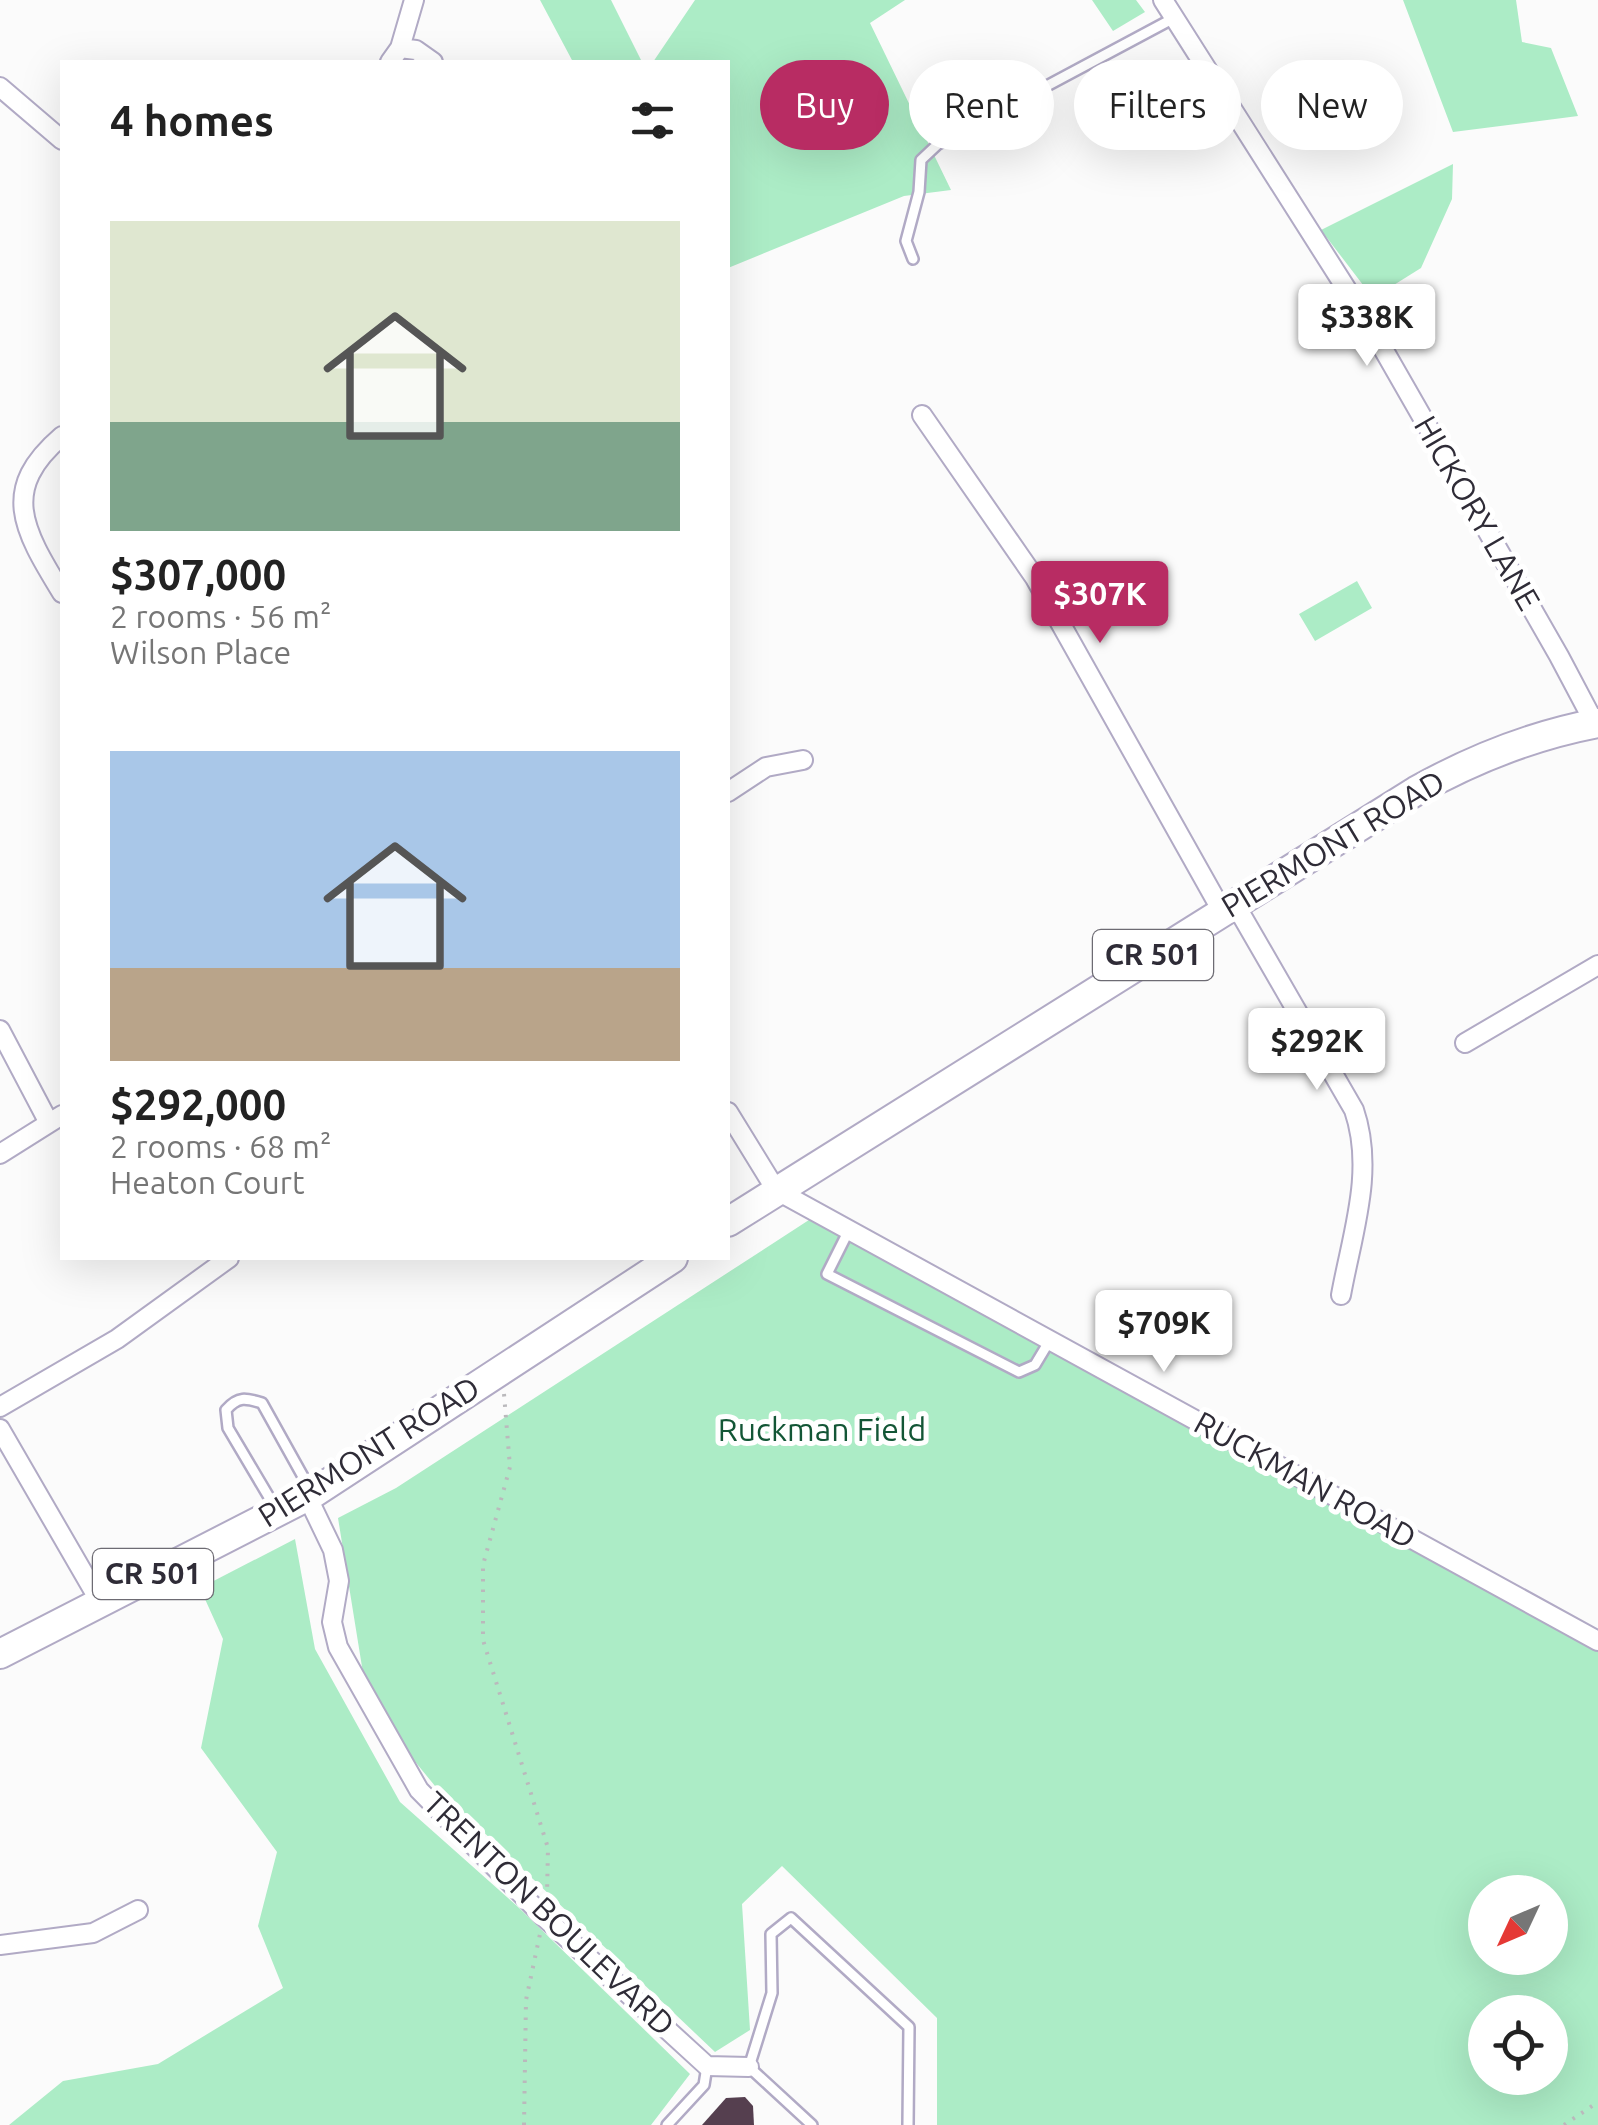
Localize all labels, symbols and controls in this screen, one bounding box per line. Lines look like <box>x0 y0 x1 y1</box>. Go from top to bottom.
chip: Buy <box>760 60 889 150</box>
chip: Rent <box>909 60 1054 150</box>
chip: Filters <box>1074 60 1241 150</box>
chip: New <box>1261 60 1403 150</box>
icon: filters <box>625 93 680 148</box>
text: 4 homes <box>110 97 274 144</box>
pin: $338K <box>1297 284 1437 369</box>
icon: home <box>305 286 485 466</box>
text: $338K <box>1320 298 1414 334</box>
street label: HICKORY LANE <box>1408 409 1548 616</box>
text: $307,000 <box>110 551 286 598</box>
pin: $307K <box>1030 561 1170 646</box>
text: $307K <box>1053 575 1147 611</box>
text: 2 rooms · 56 m² <box>110 598 331 634</box>
text: Wilson Place <box>110 634 291 670</box>
street label: PIERMONT ROAD <box>1214 762 1450 924</box>
icon: home <box>305 816 485 996</box>
road number: CR 501 <box>1093 930 1213 980</box>
pin: $292K <box>1247 1008 1387 1093</box>
text: $292K <box>1270 1022 1364 1058</box>
text: $292,000 <box>110 1081 286 1128</box>
text: 2 rooms · 68 m² <box>110 1128 331 1164</box>
text: Heaton Court <box>110 1164 305 1200</box>
pin: $709K <box>1094 1290 1234 1375</box>
text: $709K <box>1117 1304 1211 1340</box>
street label: PIERMONT ROAD <box>251 1369 486 1534</box>
street label: RUCKMAN ROAD <box>1189 1403 1422 1555</box>
park label: Ruckman Field <box>718 1411 926 1447</box>
road number: CR 501 <box>93 1549 213 1599</box>
street label: TRENTON BOULEVARD <box>417 1784 682 2042</box>
north arrow <box>1468 1875 1568 1975</box>
map controls <box>1468 1875 1568 2095</box>
button: locate <box>1468 1995 1568 2095</box>

